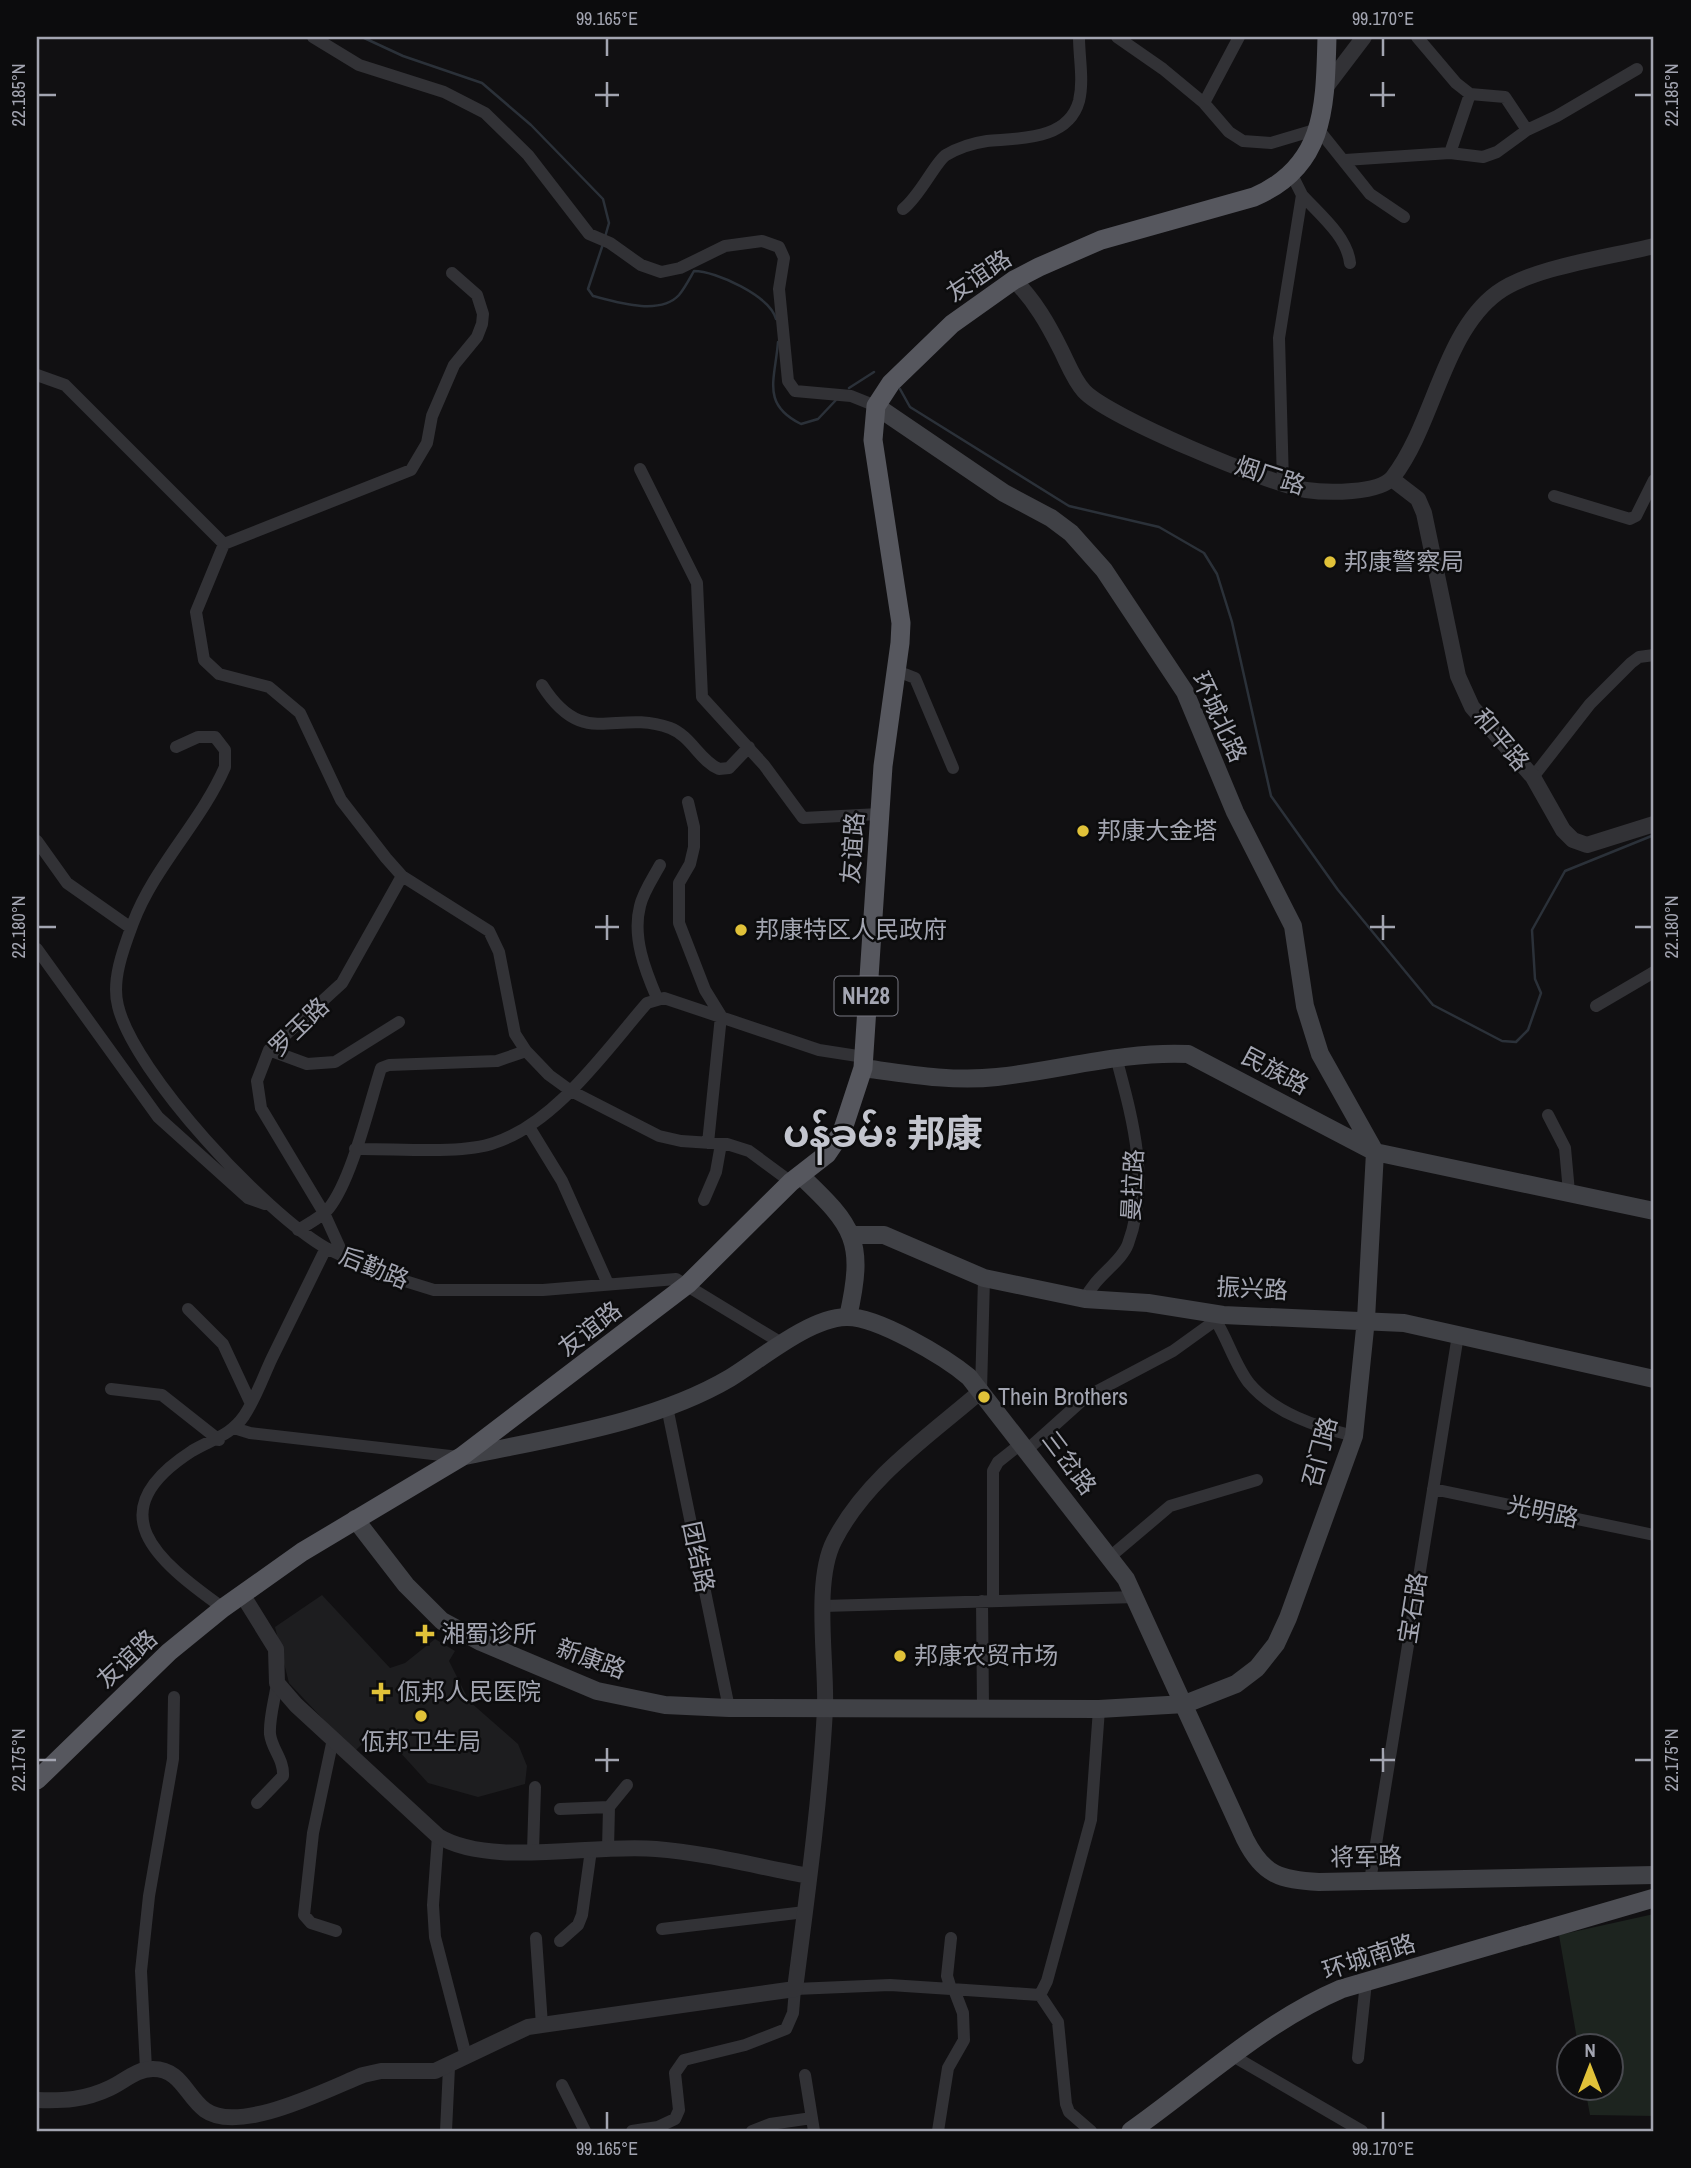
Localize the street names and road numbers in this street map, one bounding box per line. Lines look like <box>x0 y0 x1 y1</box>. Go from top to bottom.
street label: 友谊路 <box>940 242 1017 309</box>
street label: 烟厂路 <box>1231 449 1309 501</box>
street label: 环城北路 <box>1185 666 1255 767</box>
street label: 和平路 <box>1466 701 1537 777</box>
street label: 友谊路 <box>834 811 870 885</box>
road number: NH28 <box>834 976 898 1015</box>
street label: 罗玉路 <box>261 990 335 1063</box>
street label: 民族路 <box>1236 1039 1315 1101</box>
street label: 曼拉路 <box>1114 1148 1150 1222</box>
street label: 后勤路 <box>335 1239 414 1295</box>
street label: 振兴路 <box>1215 1270 1289 1306</box>
street label: 友谊路 <box>551 1293 628 1363</box>
street label: 召门路 <box>1294 1413 1344 1491</box>
street label: 三岔路 <box>1035 1424 1104 1501</box>
street label: 光明路 <box>1505 1488 1582 1534</box>
street label: 团结路 <box>676 1518 722 1595</box>
street label: 宝石路 <box>1391 1570 1433 1646</box>
street label: 友谊路 <box>89 1622 164 1695</box>
street label: 新康路 <box>552 1631 631 1685</box>
street label: 将军路 <box>1330 1839 1402 1873</box>
street label: 环城南路 <box>1318 1926 1419 1986</box>

